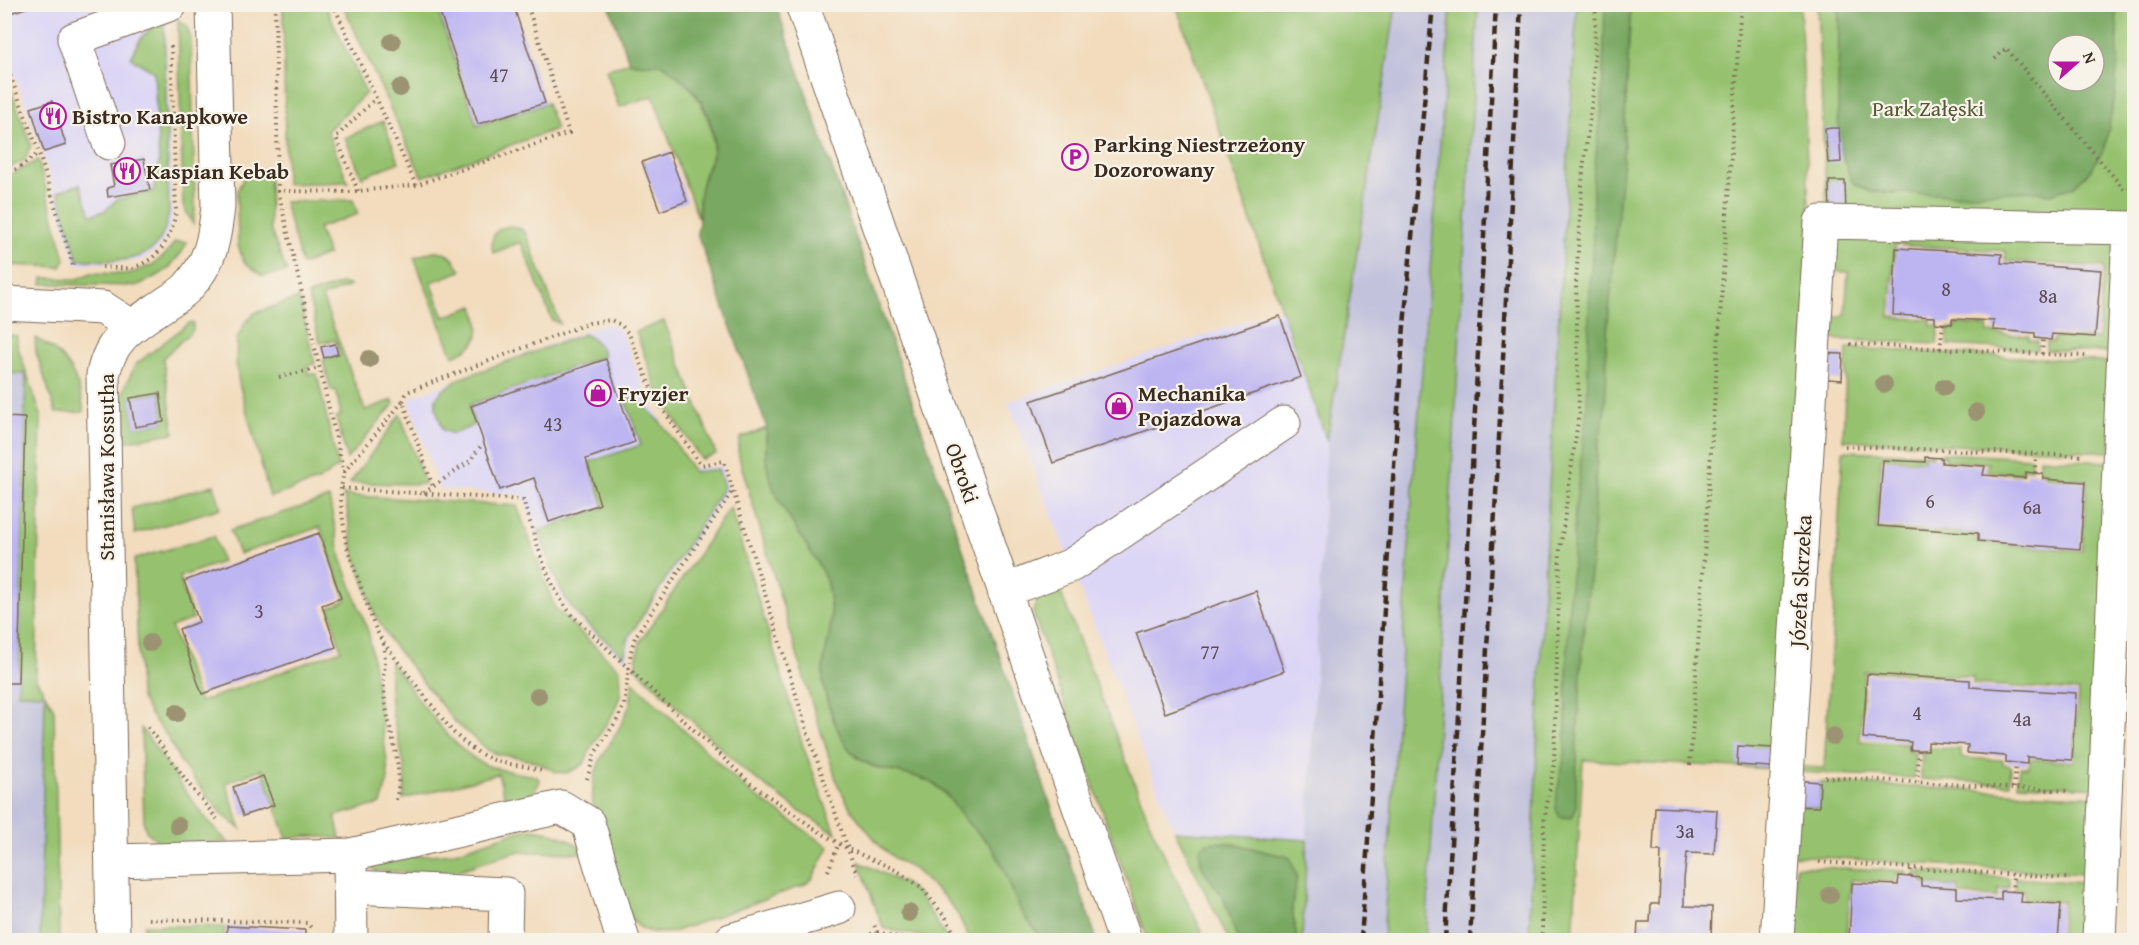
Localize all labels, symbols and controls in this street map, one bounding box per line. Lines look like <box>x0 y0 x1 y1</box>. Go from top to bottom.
north arrow <box>2046 33 2106 93</box>
text: N <box>2077 48 2103 67</box>
house number: 47 <box>489 60 509 89</box>
park label: Park Załęski <box>1872 92 1984 124</box>
place label: Bistro Kanapkowe <box>72 100 248 132</box>
restaurant icon: Bistro Kanapkowe <box>38 101 68 131</box>
place label: Parking Niestrzeżony Dozorowany <box>1094 128 1306 185</box>
parking icon: Parking Niestrzeżony Dozorowany <box>1060 142 1090 172</box>
place label: Kaspian Kebab <box>146 155 289 187</box>
restaurant icon: Kaspian Kebab <box>112 156 142 186</box>
house number: 8 <box>1941 274 1951 303</box>
house number: 8a <box>2038 281 2058 310</box>
street label: Stanisława Kossutha <box>90 373 122 561</box>
place label: Fryzjer <box>618 377 689 409</box>
place label: Mechanika Pojazdowa <box>1138 377 1246 434</box>
shop icon: Fryzjer <box>583 378 613 408</box>
shop icon: Mechanika Pojazdowa <box>1104 391 1134 421</box>
house number: 43 <box>543 409 563 438</box>
street label: Obroki <box>938 438 988 508</box>
house number: 6 <box>1925 486 1935 515</box>
house number: 6a <box>2022 492 2042 521</box>
street label: Józefa Skrzeka <box>1780 513 1819 651</box>
house number: 3 <box>254 596 264 625</box>
house number: 77 <box>1200 637 1220 666</box>
house number: 4 <box>1912 698 1922 727</box>
house number: 4a <box>2012 704 2032 733</box>
house number: 3a <box>1675 816 1695 845</box>

